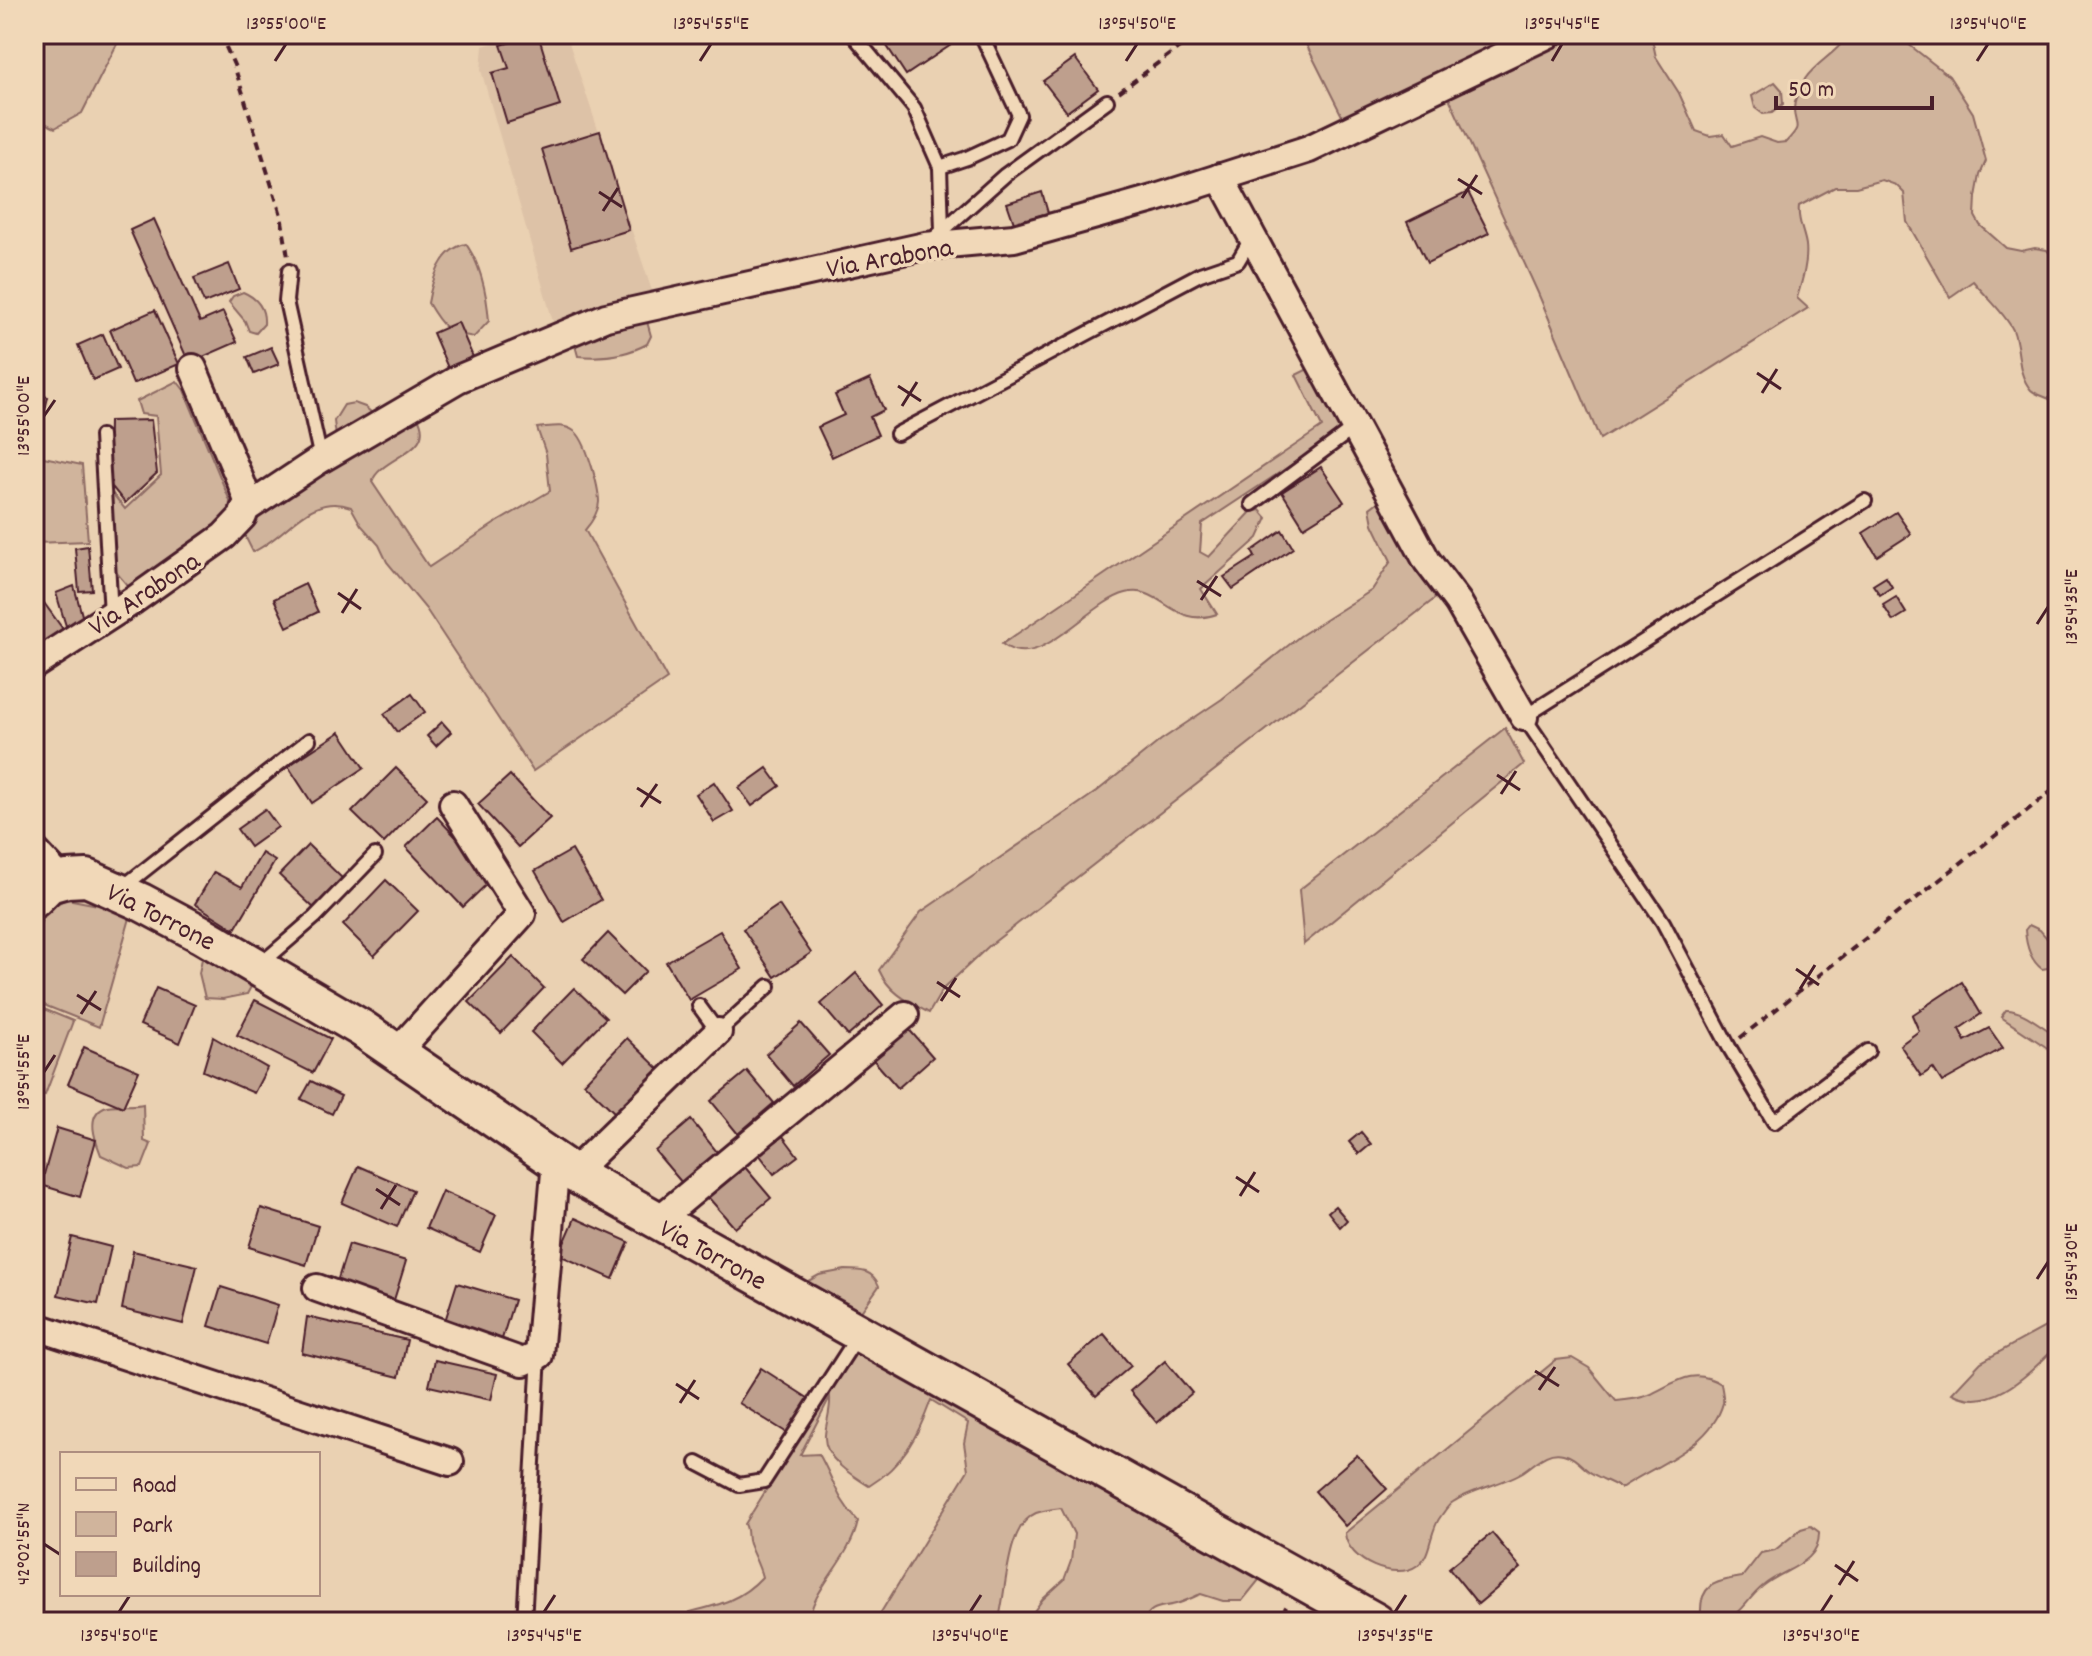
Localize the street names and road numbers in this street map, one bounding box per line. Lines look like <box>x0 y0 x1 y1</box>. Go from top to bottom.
street label: Via Arabona <box>824 230 957 292</box>
street label: Via Arabona <box>82 543 211 648</box>
street label: Via Torrone <box>98 875 221 964</box>
street label: Via Torrone <box>650 1211 773 1303</box>

